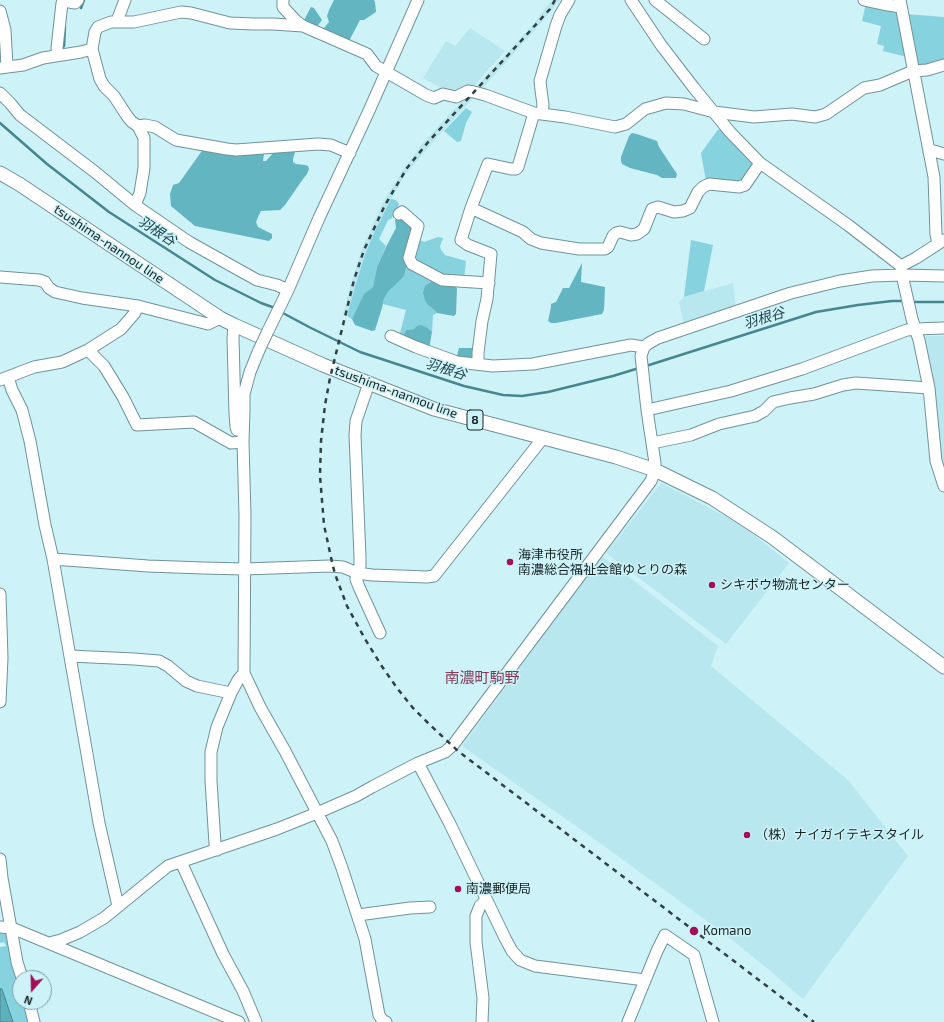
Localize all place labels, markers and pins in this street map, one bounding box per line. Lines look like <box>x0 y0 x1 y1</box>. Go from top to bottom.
place label: 海津市役所 南濃総合福祉会館ゆとりの森 <box>518 547 687 578</box>
marker: 海津市役所 南濃総合福祉会館ゆとりの森 <box>505 557 515 567</box>
place label: シキボウ物流センター <box>720 577 850 593</box>
marker: シキボウ物流センター <box>707 580 717 590</box>
place label: （株）ナイガイテキスタイル <box>755 827 924 843</box>
marker: （株）ナイガイテキスタイル <box>742 830 752 840</box>
place label: 南濃郵便局 <box>466 881 531 897</box>
marker: 南濃郵便局 <box>453 884 463 894</box>
place label: Komano <box>703 923 751 939</box>
marker: Komano <box>688 925 700 937</box>

